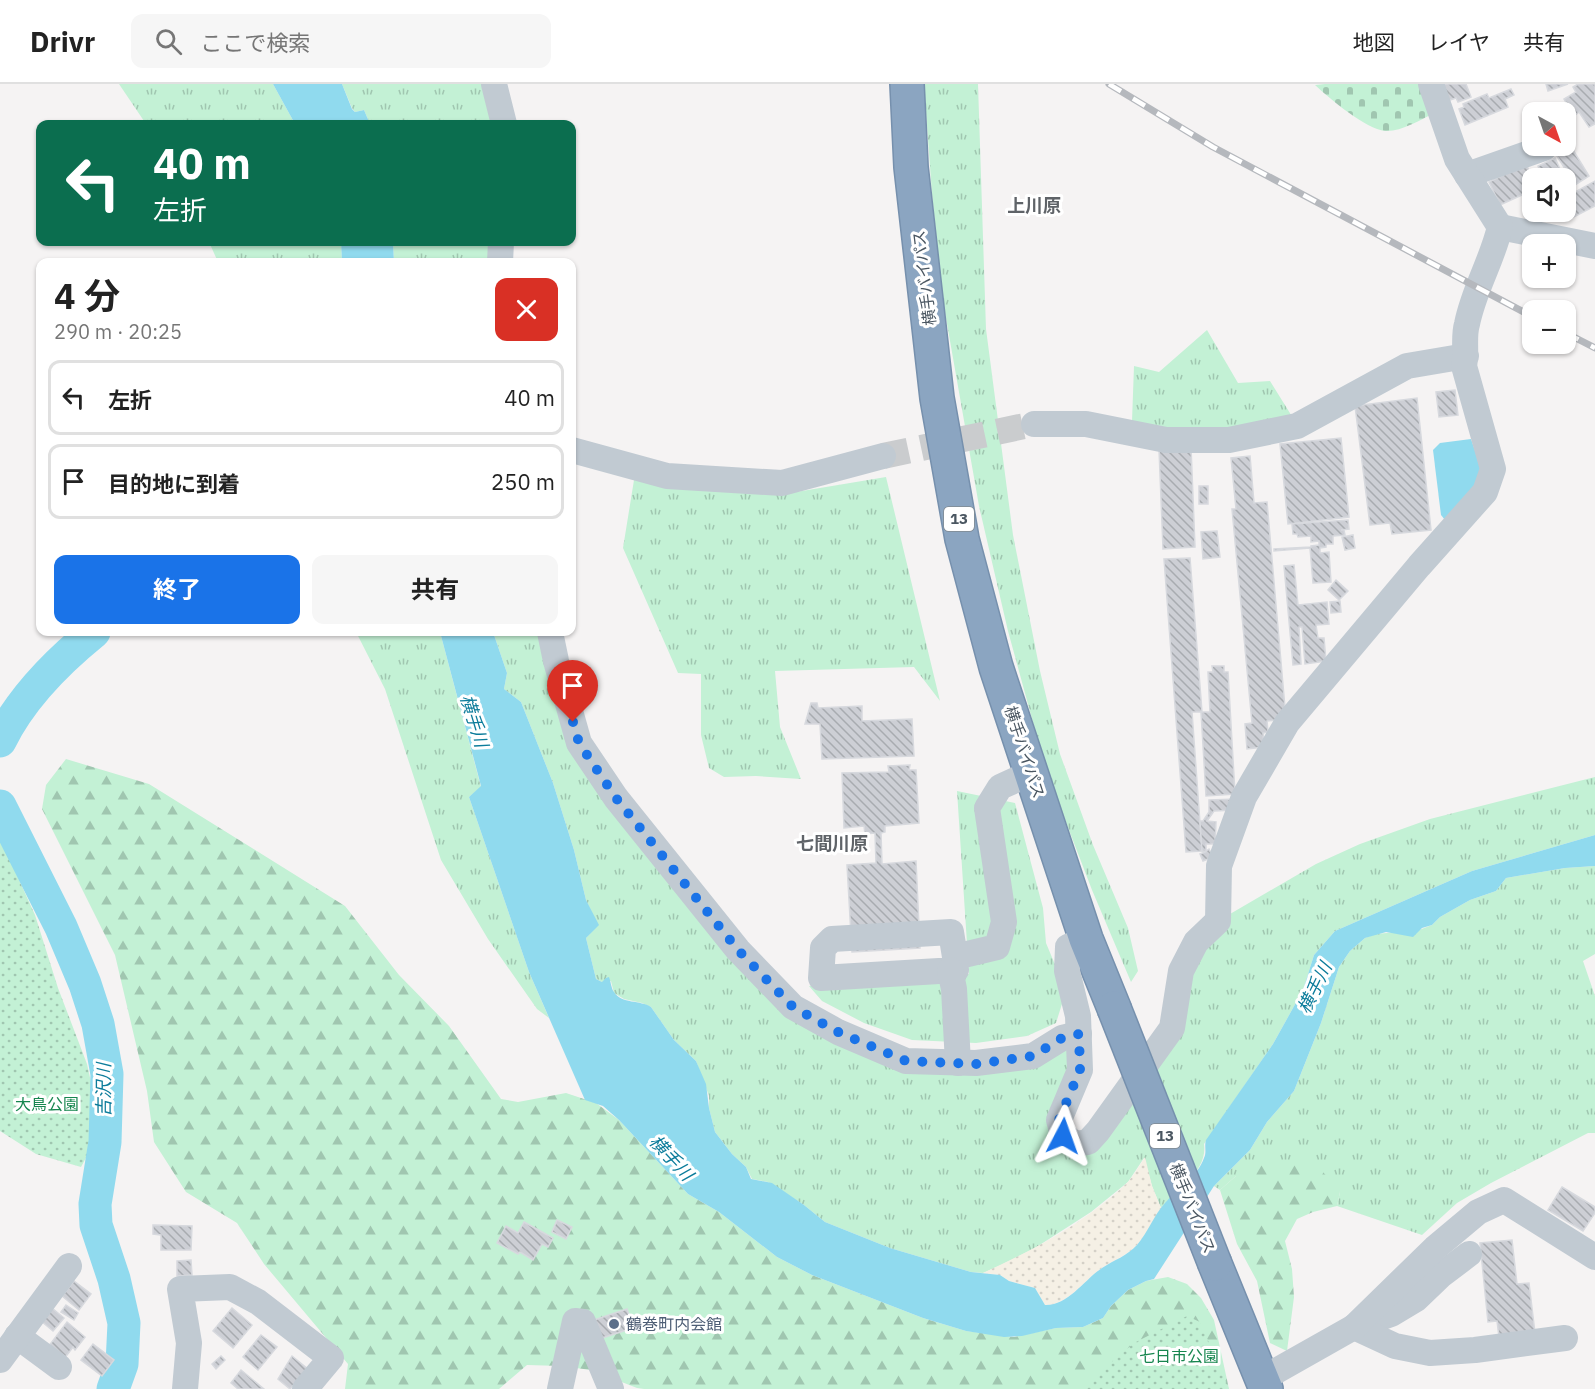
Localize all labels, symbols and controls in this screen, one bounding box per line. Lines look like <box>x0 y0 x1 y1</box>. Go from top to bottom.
search box <box>131 14 551 68</box>
text: Drivr <box>30 23 95 60</box>
icon: search <box>152 25 185 58</box>
text: ここで検索 <box>200 28 310 57</box>
text: 地図 <box>1353 28 1395 56</box>
text: レイヤ <box>1428 28 1490 56</box>
text: 共有 <box>1523 28 1565 56</box>
north arrow <box>1522 102 1576 156</box>
map controls <box>1522 102 1576 354</box>
text: 40 m <box>153 136 251 191</box>
icon: left <box>54 144 132 222</box>
button: sound <box>1522 168 1576 222</box>
text: 左折 <box>153 192 207 227</box>
district label: 上川原 <box>1007 194 1061 217</box>
street label: 横手バイパス <box>908 229 940 327</box>
button: + <box>1522 234 1576 288</box>
text: 4 分 <box>54 272 120 319</box>
button: close <box>495 278 558 341</box>
button: − <box>1522 300 1576 354</box>
text: 290 m · 20:25 <box>54 318 182 345</box>
icon: left <box>57 381 90 414</box>
text: 40 m <box>504 383 555 412</box>
text: 左折 <box>108 385 152 414</box>
icon: arrive <box>57 465 90 498</box>
text: 250 m <box>491 467 555 496</box>
text: 目的地に到着 <box>108 469 240 498</box>
road number: 13 <box>944 507 974 531</box>
button: 終了 <box>54 555 300 624</box>
button: 共有 <box>312 555 558 624</box>
pin <box>547 660 598 722</box>
icon: arrive <box>556 669 589 702</box>
water label: 横手川 <box>456 692 494 752</box>
street label: 横手バイパス <box>1001 703 1049 801</box>
district label: 七間川原 <box>796 832 868 855</box>
water label: 横手川 <box>1292 957 1338 1017</box>
water label: 吉沢川 <box>92 1061 115 1117</box>
park label: 大鳥公園 <box>15 1094 79 1114</box>
position arrow <box>1031 1104 1095 1168</box>
road number: 13 <box>1150 1124 1180 1148</box>
water label: 横手川 <box>645 1130 700 1187</box>
street label: 横手バイパス <box>1166 1160 1220 1256</box>
place label: 鶴巻町内会館 <box>626 1314 722 1334</box>
marker: 鶴巻町内会館 <box>607 1317 621 1331</box>
park label: 七日市公園 <box>1139 1346 1219 1366</box>

